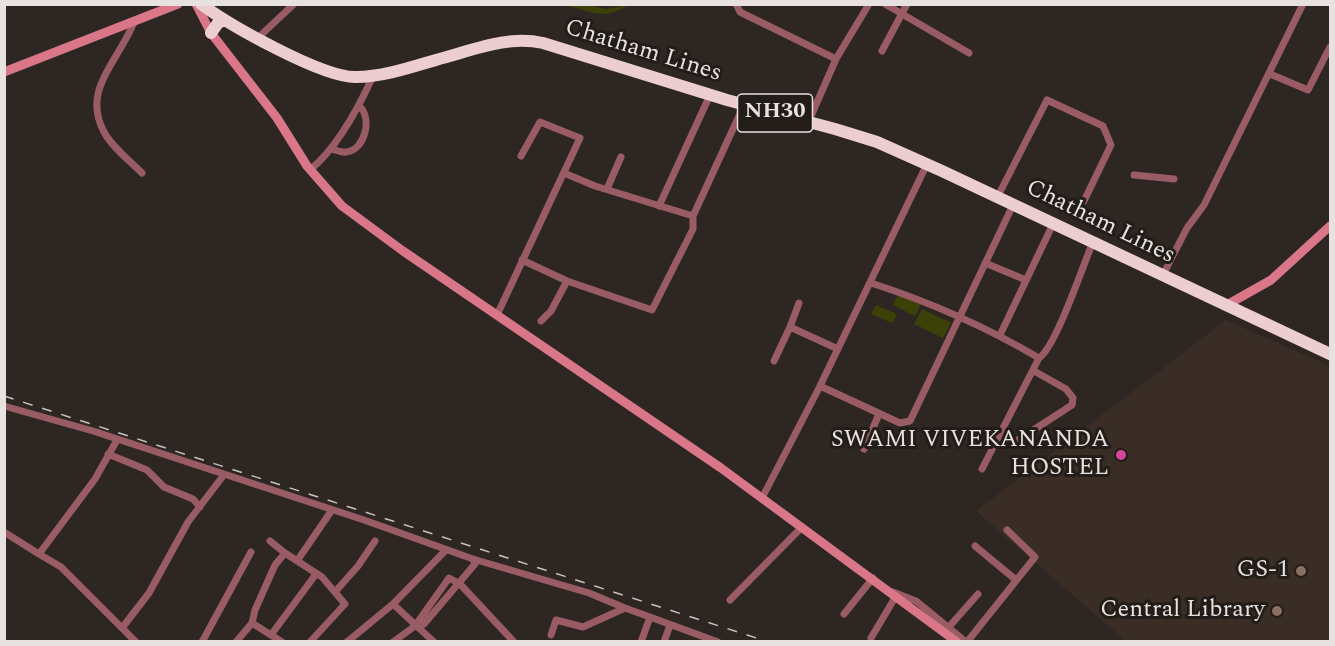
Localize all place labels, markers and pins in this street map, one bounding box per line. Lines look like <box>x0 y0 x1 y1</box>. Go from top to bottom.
place label: SWAMI VIVEKANANDA HOSTEL <box>831 427 1109 483</box>
marker: SWAMI VIVEKANANDA HOSTEL <box>1114 448 1128 462</box>
place label: GS-1 <box>1237 557 1289 585</box>
marker: GS-1 <box>1294 564 1308 578</box>
place label: Central Library <box>1100 597 1265 625</box>
marker: Central Library <box>1270 604 1284 618</box>

